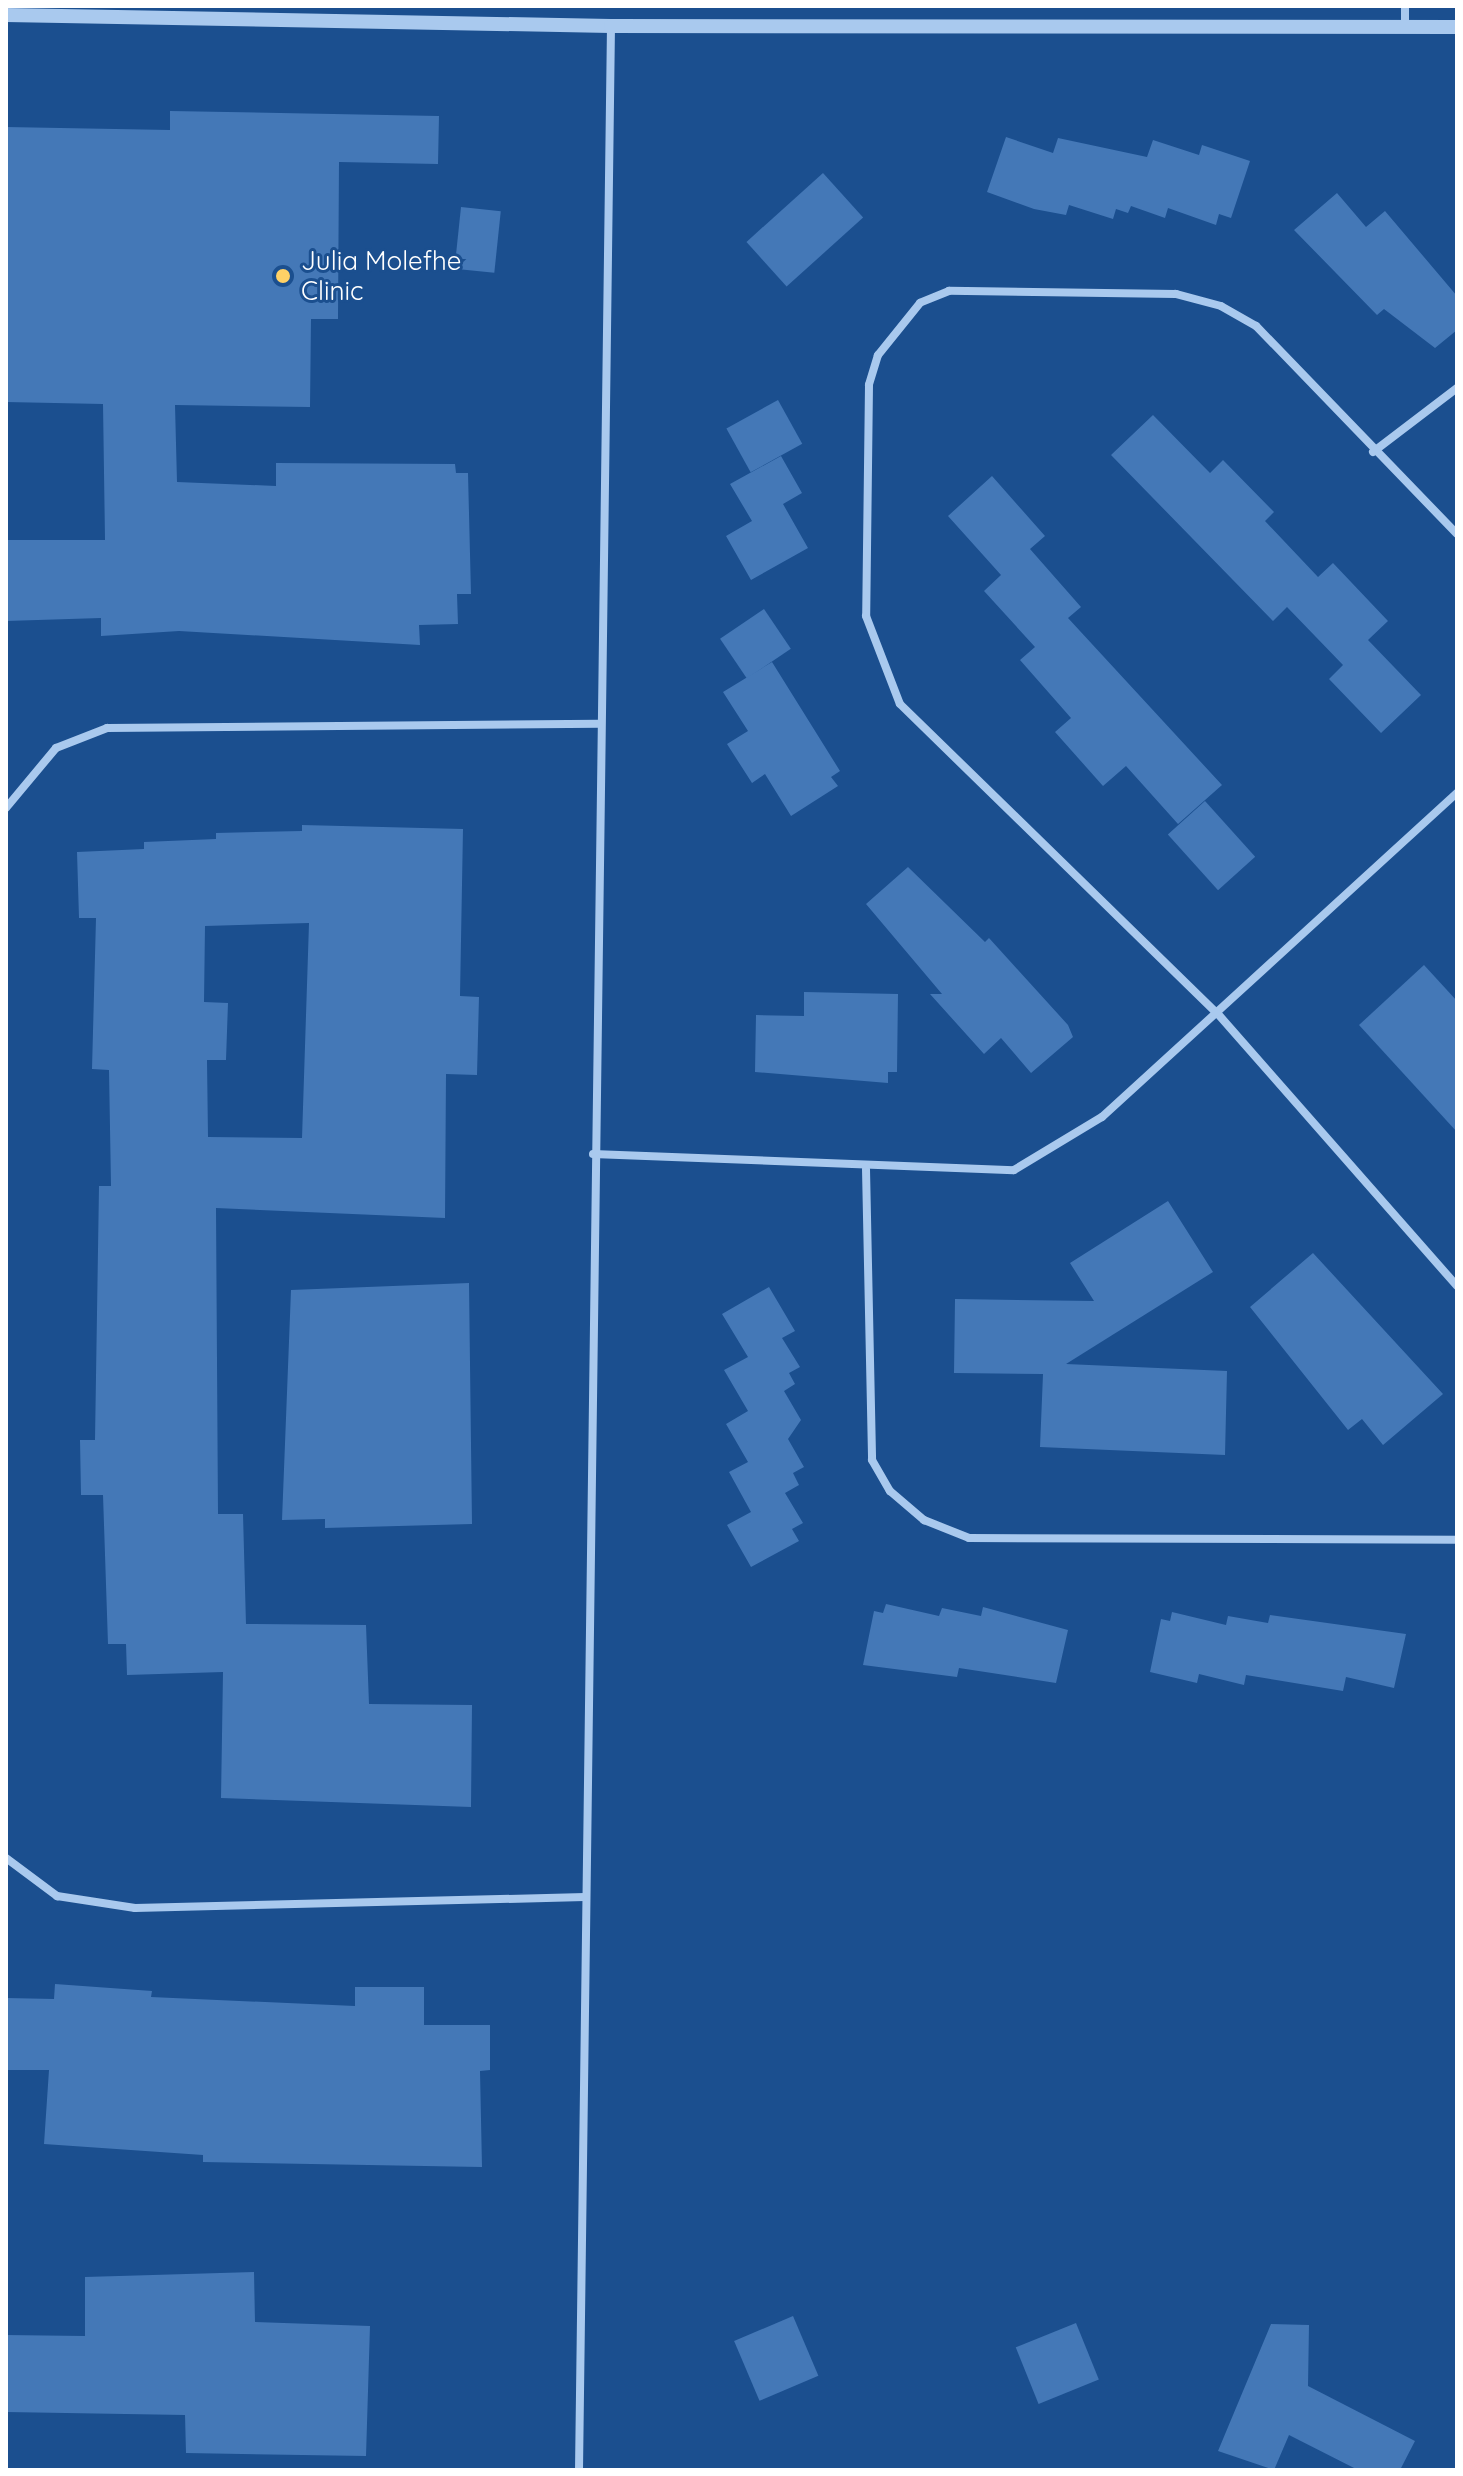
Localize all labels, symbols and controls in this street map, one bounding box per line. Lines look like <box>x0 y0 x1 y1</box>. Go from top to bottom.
place label: Julia Molefhe Clinic <box>301 245 461 306</box>
marker: Julia Molefhe Clinic <box>272 265 294 287</box>

